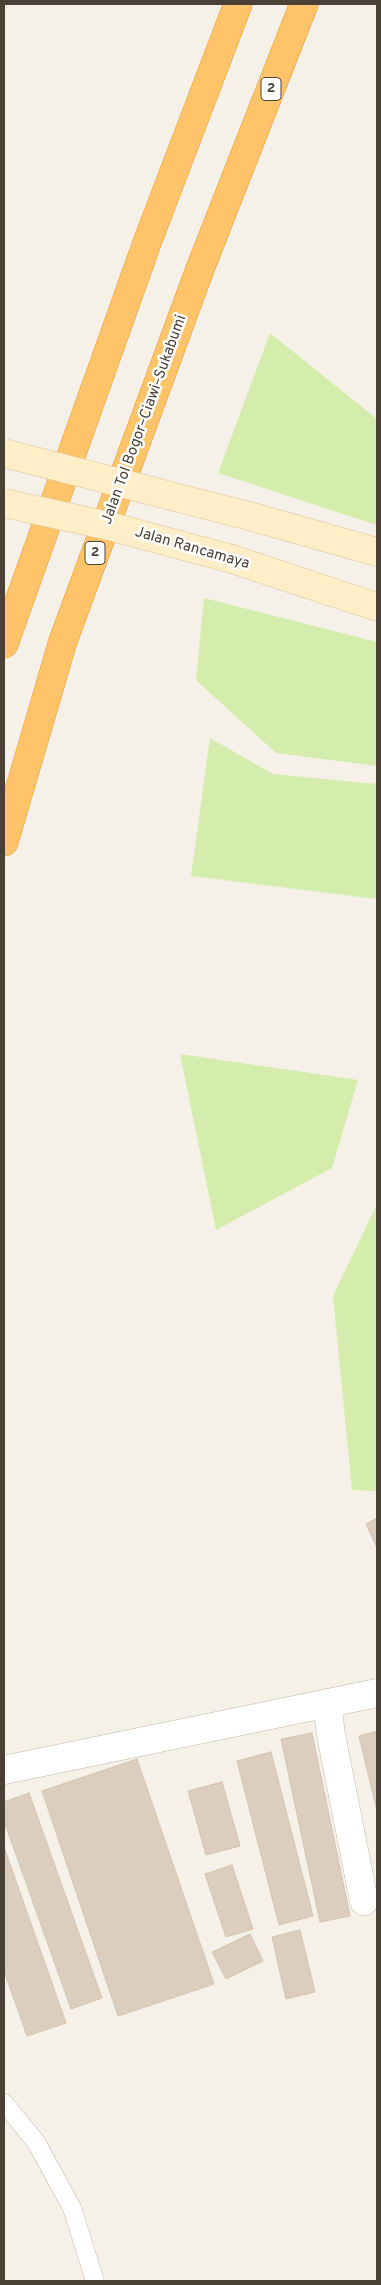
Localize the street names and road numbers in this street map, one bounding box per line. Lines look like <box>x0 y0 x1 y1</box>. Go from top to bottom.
road number: 2 <box>261 78 281 100</box>
street label: Jalan Tol Bogor–Ciawi–Sukabumi <box>99 313 191 527</box>
street label: Jalan Rancamaya <box>133 524 251 574</box>
road number: 2 <box>85 542 105 564</box>

